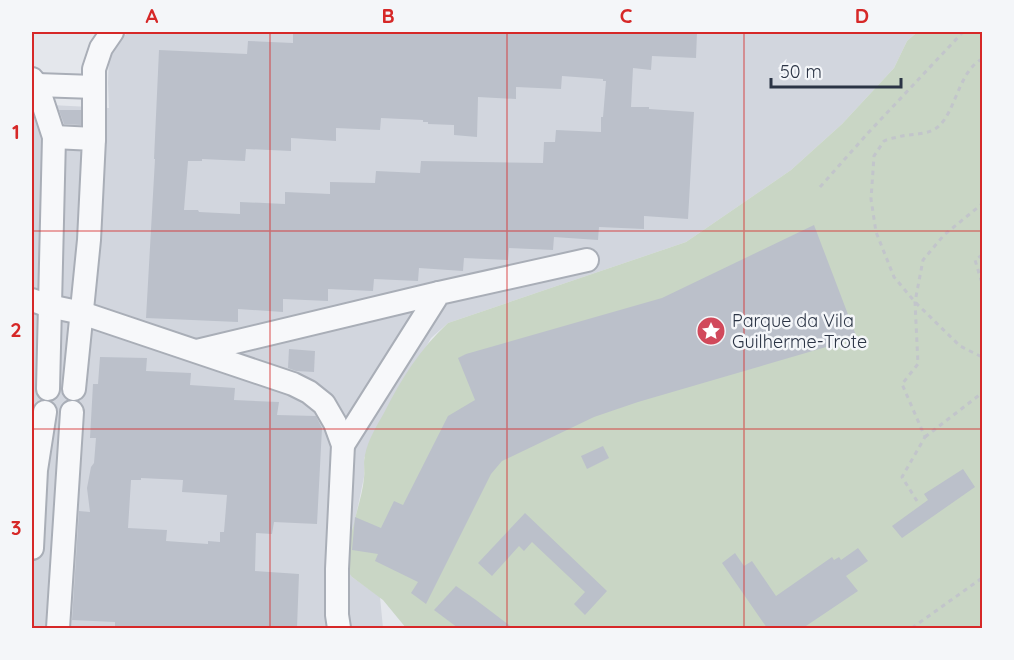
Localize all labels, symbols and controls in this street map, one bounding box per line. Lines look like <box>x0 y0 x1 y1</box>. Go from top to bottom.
text: A <box>146 3 159 28</box>
text: B <box>381 3 395 28</box>
text: C <box>620 3 633 28</box>
text: D <box>855 3 869 28</box>
scale bar <box>771 51 902 89</box>
text: 50 m <box>780 60 822 83</box>
text: 1 <box>12 119 20 144</box>
place label: Parque da Vila Guilherme-Trote <box>732 309 867 353</box>
place icon: Parque da Vila Guilherme-Trote <box>695 315 727 347</box>
text: 2 <box>10 317 22 342</box>
text: 3 <box>11 515 21 540</box>

